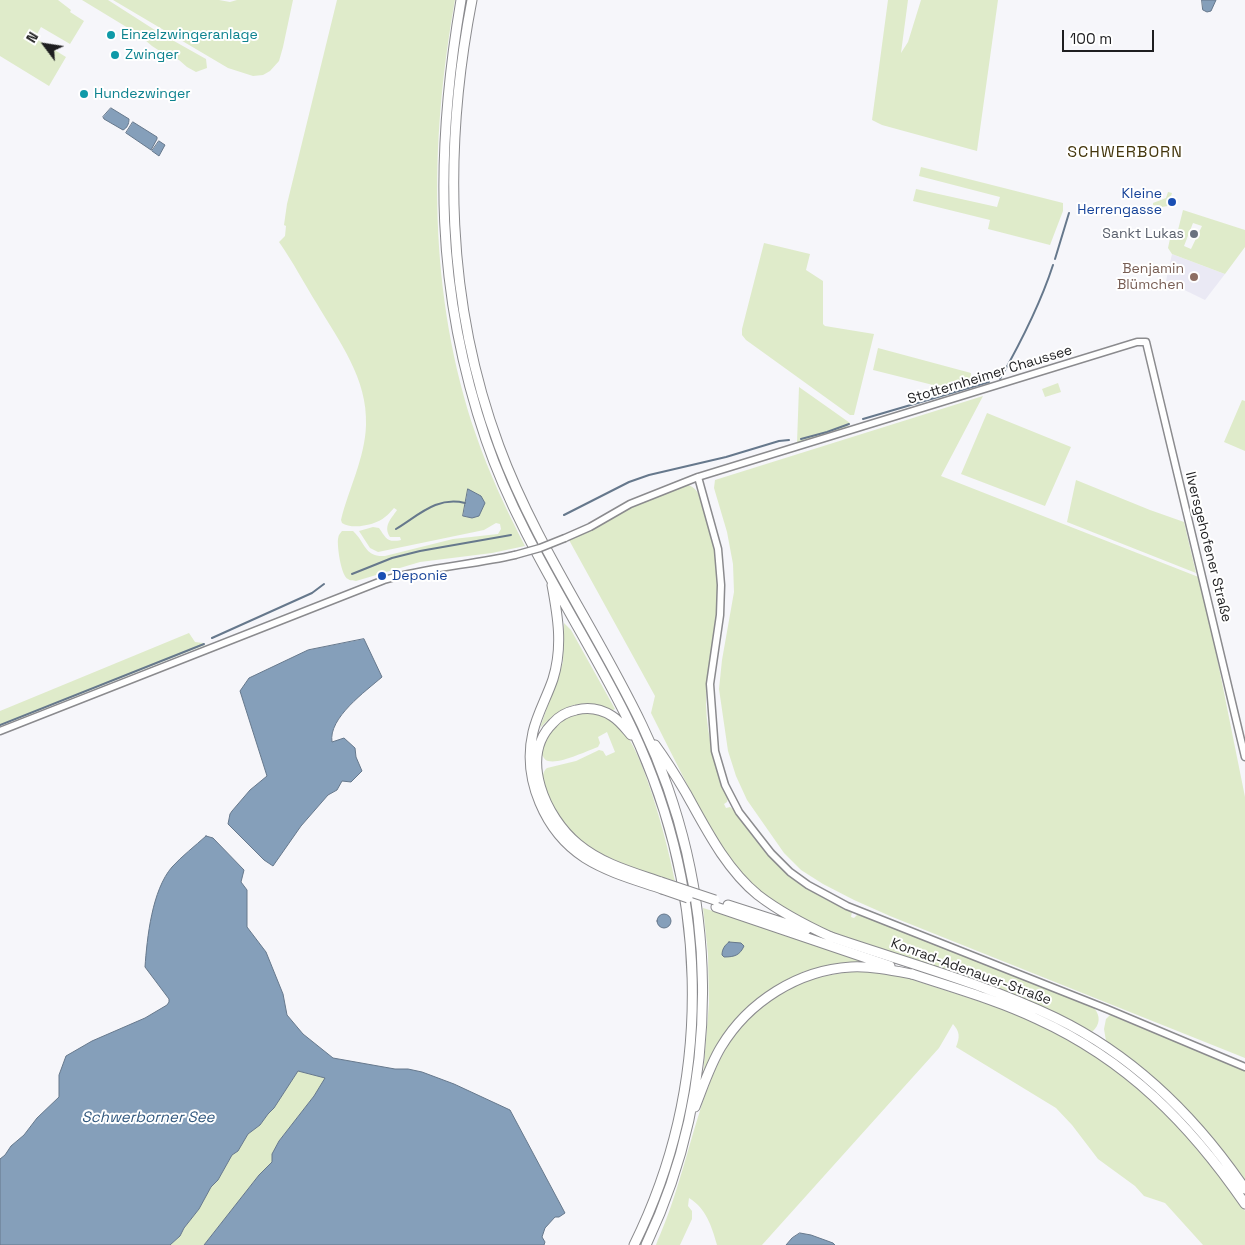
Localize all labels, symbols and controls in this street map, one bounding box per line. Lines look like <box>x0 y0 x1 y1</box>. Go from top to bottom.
north arrow <box>20 20 70 70</box>
scale bar <box>1065 20 1158 52</box>
place label: Einzelzwingeranlage <box>121 27 258 43</box>
text: N <box>22 29 42 46</box>
marker: Einzelzwingeranlage <box>105 29 117 41</box>
text: 100 m <box>1070 29 1112 48</box>
place label: Zwinger <box>125 47 179 63</box>
marker: Zwinger <box>109 49 121 61</box>
place label: Hundezwinger <box>94 86 190 102</box>
marker: Hundezwinger <box>78 88 90 100</box>
district label: SCHWERBORN <box>1066 143 1184 163</box>
place label: Kleine Herrengasse <box>1077 186 1162 218</box>
marker: Kleine Herrengasse <box>1166 196 1178 208</box>
place label: Sankt Lukas <box>1102 226 1184 242</box>
marker: Sankt Lukas <box>1188 228 1200 240</box>
place label: Benjamin Blümchen <box>1117 261 1184 294</box>
marker: Benjamin Blümchen <box>1188 271 1200 283</box>
street label: Stotternheimer Chaussee <box>906 342 1074 408</box>
street label: Ilversgehofener Straße <box>1181 470 1235 624</box>
place label: Deponie <box>392 568 448 584</box>
marker: Deponie <box>376 570 388 582</box>
street label: Konrad-Adenauer-Straße <box>888 935 1054 1009</box>
water label: Schwerborner See <box>82 1109 214 1127</box>

